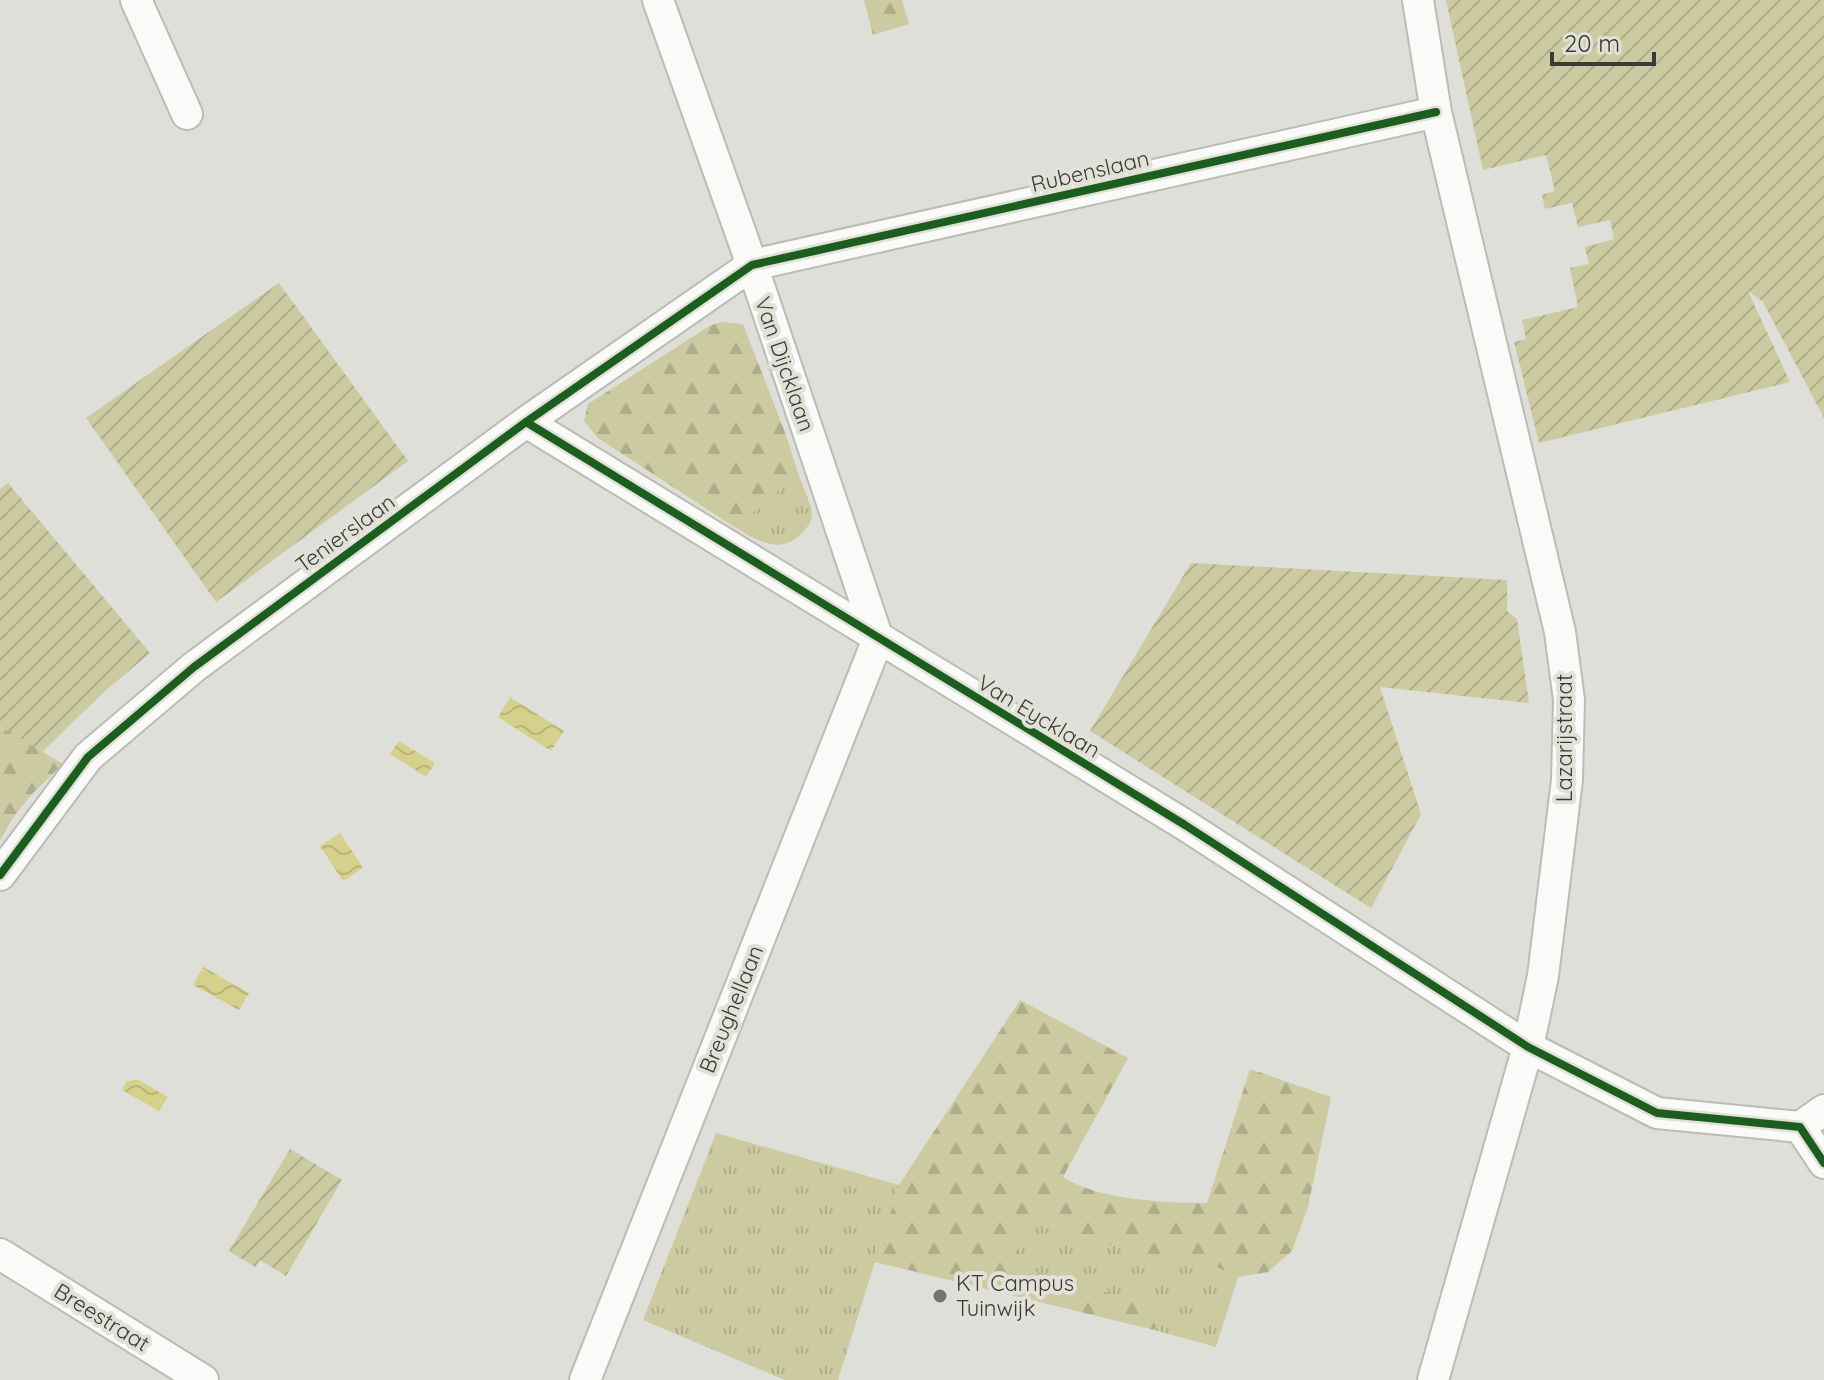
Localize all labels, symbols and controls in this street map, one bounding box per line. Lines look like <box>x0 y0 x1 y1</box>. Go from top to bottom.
scale bar <box>1552 16 1654 66</box>
text: 20 m <box>1564 28 1620 58</box>
street label: Rubenslaan <box>1028 144 1152 198</box>
street label: Van Dijcklaan <box>749 293 821 435</box>
street label: Tenierslaan <box>290 487 400 579</box>
street label: Van Eycklaan <box>972 668 1106 764</box>
street label: Lazarijstraat <box>1550 674 1578 802</box>
street label: Breughellaan <box>693 941 769 1077</box>
place label: KT Campus Tuinwijk <box>956 1269 1074 1322</box>
street label: Breestraat <box>49 1277 155 1357</box>
marker: KT Campus Tuinwijk <box>931 1287 949 1305</box>

